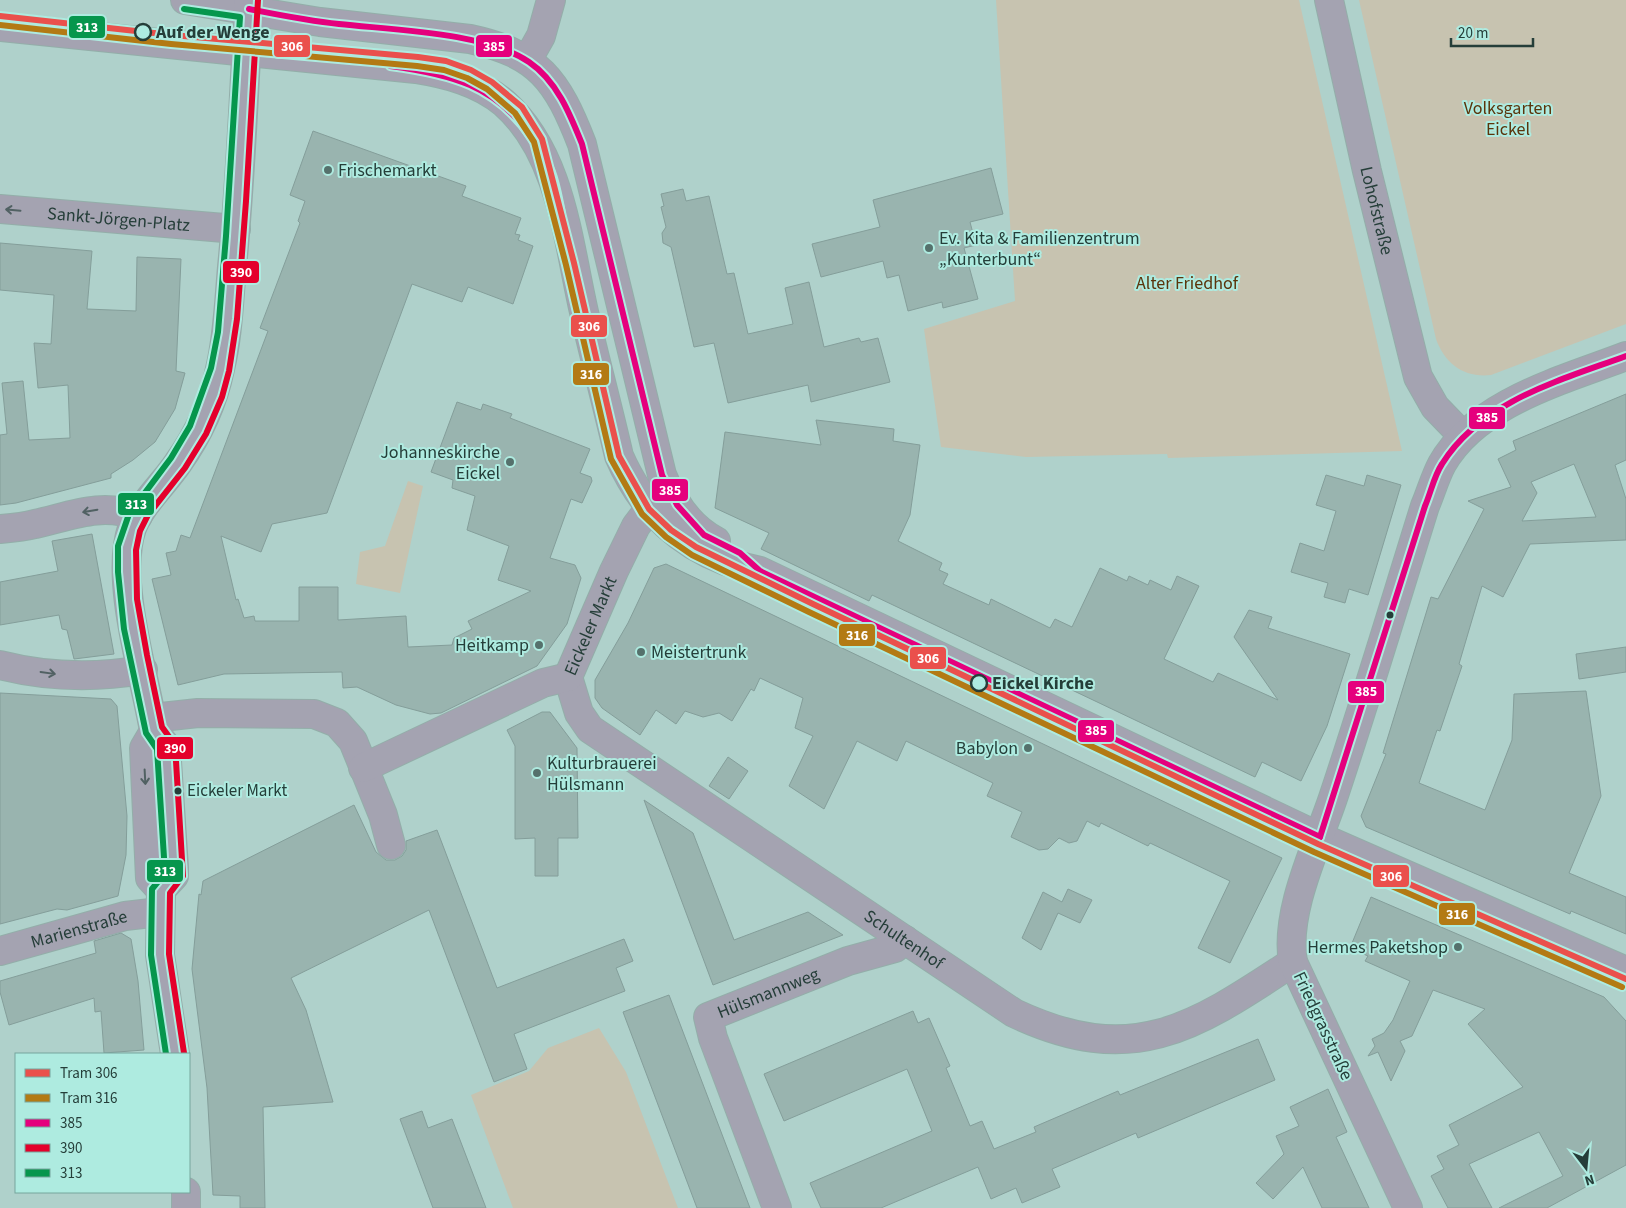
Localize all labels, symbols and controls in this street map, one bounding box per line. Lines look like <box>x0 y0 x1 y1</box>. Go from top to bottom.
line badge: 313 <box>68 15 106 39</box>
scale bar <box>1451 15 1534 47</box>
text: 313 <box>76 18 98 38</box>
place label: Auf der Wenge <box>155 20 270 45</box>
marker: Auf der Wenge <box>134 23 152 41</box>
text: 20 m <box>1458 23 1488 44</box>
line badge: 306 <box>273 34 311 58</box>
line badge: 385 <box>475 34 513 58</box>
text: 306 <box>281 37 303 57</box>
text: 385 <box>483 37 505 57</box>
park label: Volksgarten Eickel <box>1464 96 1552 142</box>
place label: Frischemarkt <box>338 158 437 183</box>
marker: Frischemarkt <box>322 164 334 176</box>
street label: Lohofstraße <box>1354 164 1400 258</box>
street label: Sankt-Jörgen-Platz <box>46 201 191 238</box>
one-way arrow <box>5 206 21 215</box>
place label: Ev. Kita & Familienzentrum „Kunterbunt“ <box>939 226 1140 272</box>
marker: Ev. Kita & Familienzentrum „Kunterbunt“ <box>923 242 935 254</box>
line badge: 390 <box>222 260 260 284</box>
text: 390 <box>230 263 252 283</box>
park label: Alter Friedhof <box>1136 271 1239 296</box>
line badge: 306 <box>570 314 608 338</box>
text: 306 <box>578 317 600 337</box>
line badge: 316 <box>572 362 610 386</box>
text: 316 <box>580 365 602 385</box>
line badge: 385 <box>1468 406 1506 430</box>
text: 385 <box>1476 408 1498 428</box>
place label: Johanneskirche Eickel <box>380 440 500 486</box>
marker: Johanneskirche Eickel <box>504 456 516 468</box>
line badge: 385 <box>651 478 689 502</box>
text: 385 <box>659 481 681 501</box>
line badge: 313 <box>117 492 155 516</box>
text: 313 <box>125 495 147 515</box>
one-way arrow <box>83 506 99 516</box>
street label: Eickeler Markt <box>558 572 623 679</box>
unlabelled marker <box>1385 610 1395 620</box>
line badge: 316 <box>838 623 876 647</box>
text: 316 <box>846 626 868 646</box>
place label: Heitkamp <box>455 633 529 658</box>
marker: Heitkamp <box>533 639 545 651</box>
place label: Meistertrunk <box>651 640 747 665</box>
marker: Meistertrunk <box>635 646 647 658</box>
line badge: 306 <box>909 646 947 670</box>
text: 306 <box>917 649 939 669</box>
one-way arrow <box>40 668 56 678</box>
place label: Eickel Kirche <box>992 671 1094 696</box>
marker: Eickel Kirche <box>970 674 988 692</box>
line badge: 385 <box>1347 680 1385 704</box>
text: 385 <box>1355 682 1377 702</box>
line badge: 385 <box>1077 719 1115 743</box>
text: 385 <box>1085 721 1107 741</box>
line badge: 390 <box>156 736 194 760</box>
place label: Babylon <box>956 736 1018 761</box>
text: 390 <box>164 739 186 759</box>
marker: Babylon <box>1022 742 1034 754</box>
place label: Kulturbrauerei Hülsmann <box>547 751 657 797</box>
marker: Kulturbrauerei Hülsmann <box>531 767 543 779</box>
one-way arrow <box>141 769 150 785</box>
place label: Eickeler Markt <box>187 779 287 803</box>
marker: Eickeler Markt <box>173 786 183 796</box>
line badge: 313 <box>146 859 184 883</box>
text: 313 <box>154 862 176 882</box>
line badge: 306 <box>1372 864 1410 888</box>
text: 306 <box>1380 867 1402 887</box>
line badge: 316 <box>1438 902 1476 926</box>
street label: Marienstraße <box>28 903 130 954</box>
street label: Schultenhof <box>859 903 950 976</box>
text: 316 <box>1446 905 1468 925</box>
place label: Hermes Paketshop <box>1307 935 1448 960</box>
marker: Hermes Paketshop <box>1452 941 1464 953</box>
street label: Hülsmannweg <box>713 961 823 1025</box>
street label: Friedgrasstraße <box>1287 968 1359 1084</box>
legend <box>15 1053 190 1193</box>
text: Tram 306 <box>60 1063 118 1084</box>
text: Tram 316 <box>60 1088 118 1109</box>
text: 385 <box>60 1113 82 1134</box>
text: 390 <box>60 1138 82 1159</box>
north arrow <box>1561 1143 1611 1193</box>
text: 313 <box>60 1163 82 1184</box>
text: N <box>1582 1169 1597 1190</box>

